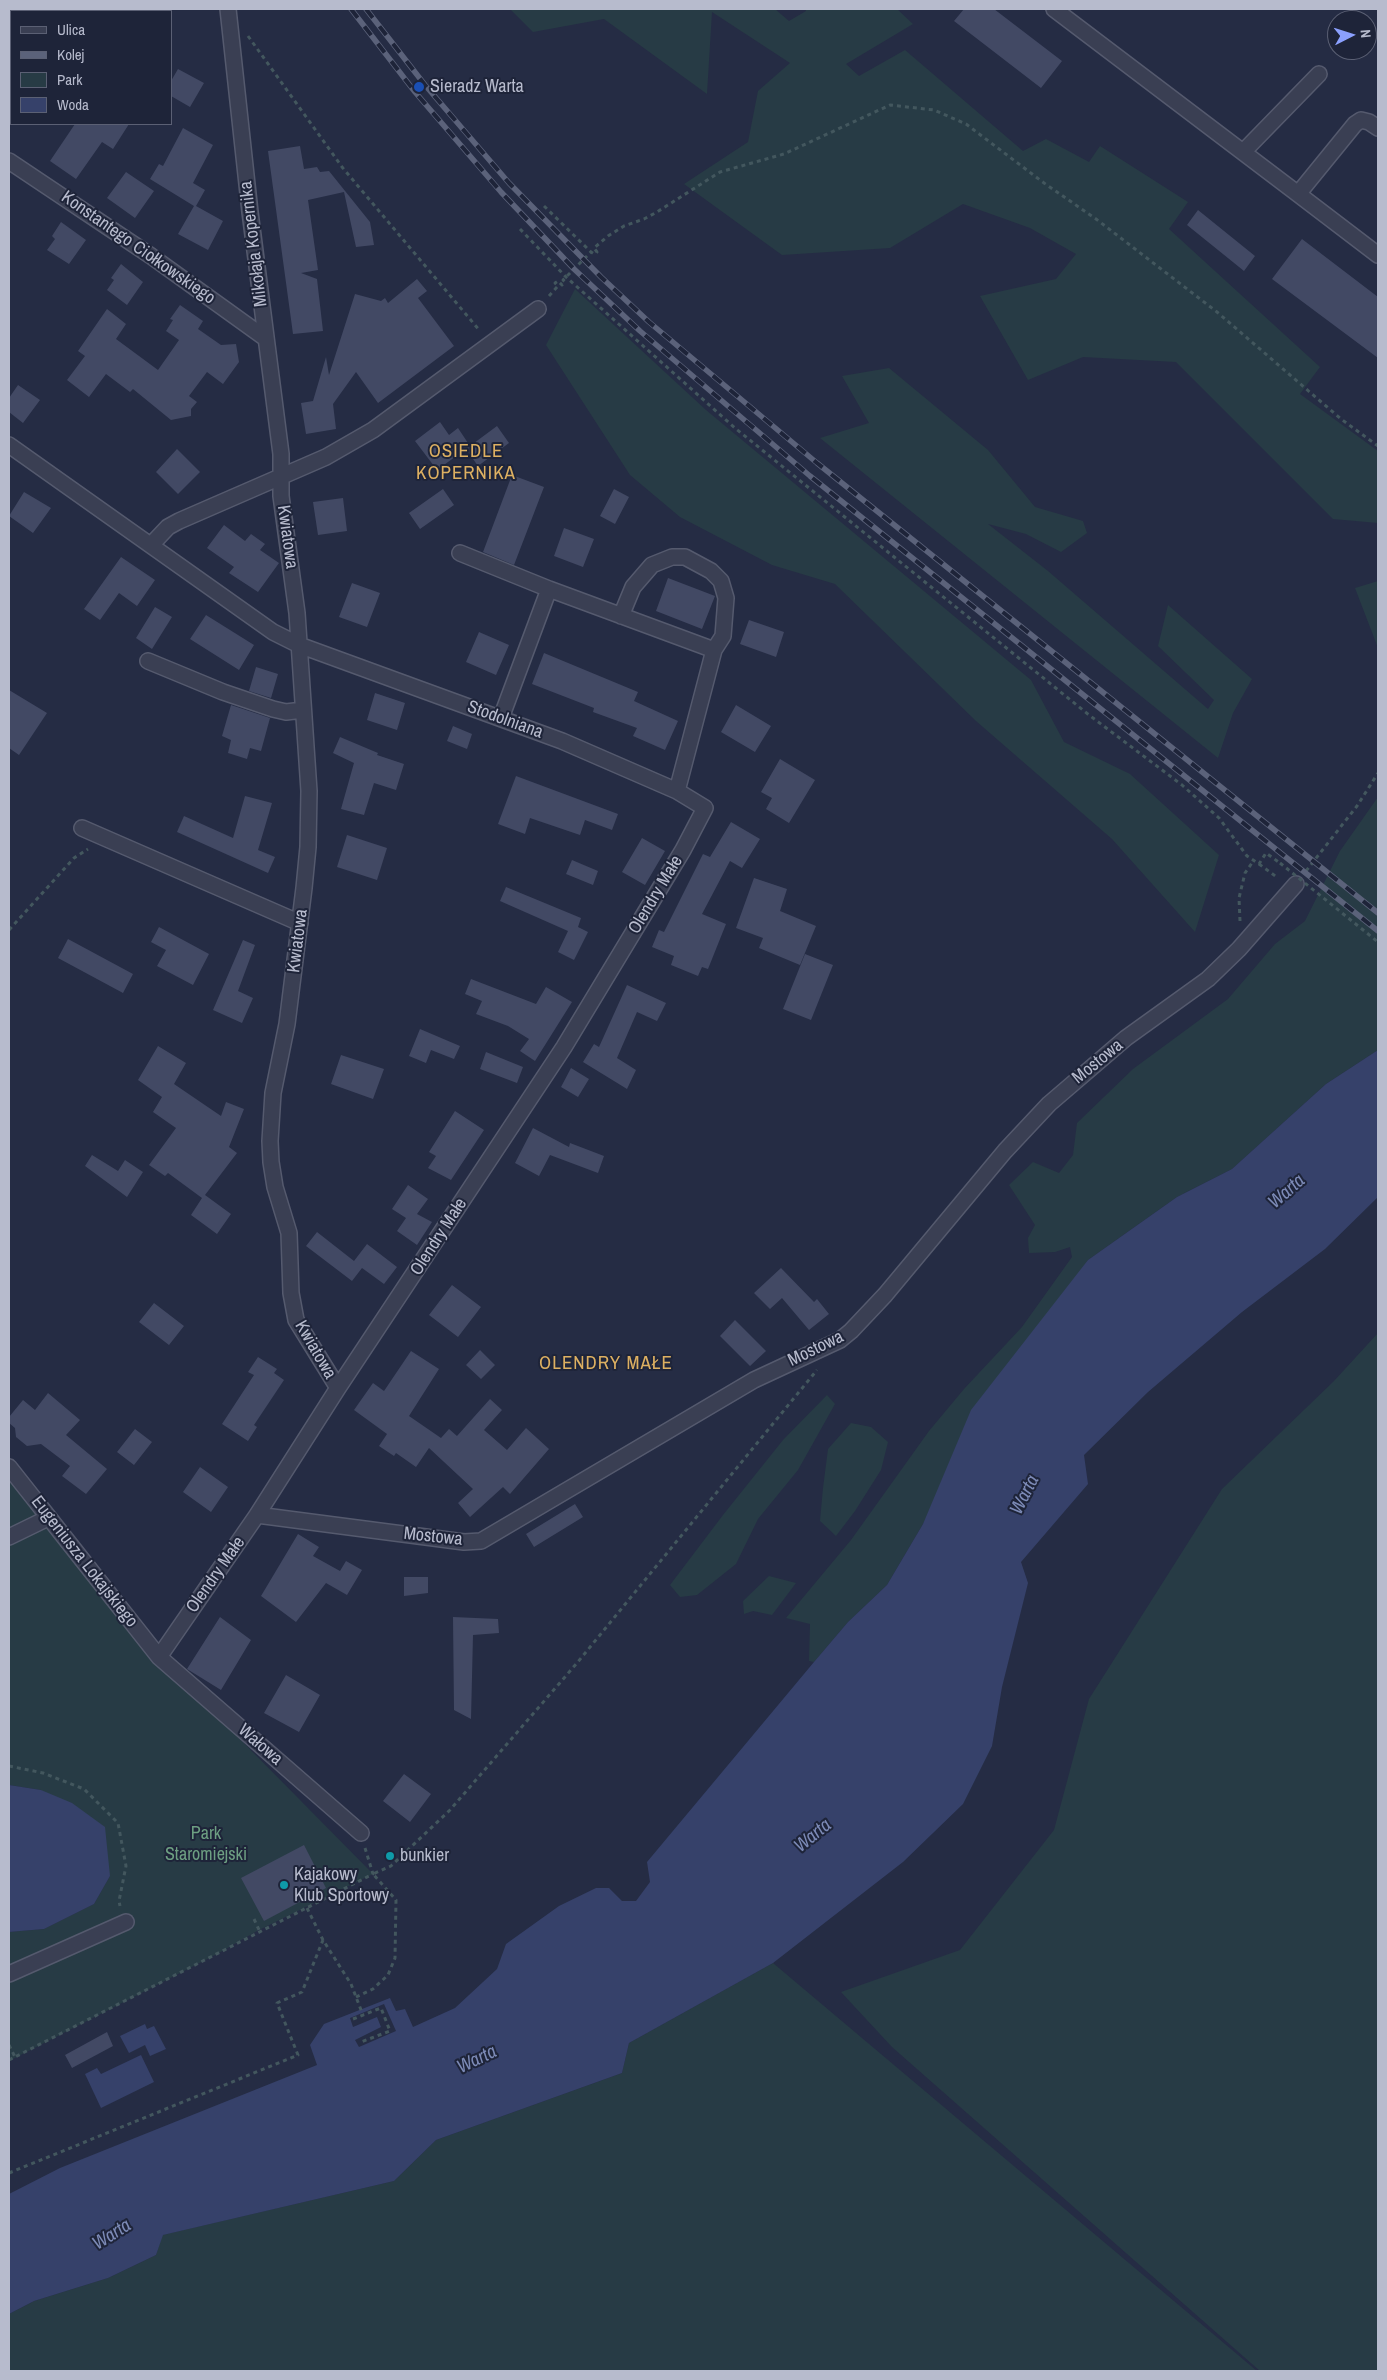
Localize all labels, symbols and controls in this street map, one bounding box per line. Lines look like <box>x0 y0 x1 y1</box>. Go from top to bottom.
legend <box>10 10 172 125</box>
north arrow <box>1327 10 1377 60</box>
text: Ulica <box>57 19 85 40</box>
text: N <box>1357 29 1375 39</box>
text: Kolej <box>57 44 84 65</box>
text: Park <box>57 69 82 90</box>
place label: Sieradz Warta <box>430 76 524 98</box>
marker: Sieradz Warta <box>412 80 426 94</box>
text: Woda <box>57 94 89 115</box>
street label: Mikołaja Kopernika <box>236 180 272 308</box>
street label: Konstantego Ciołkowskiego <box>57 187 219 309</box>
district label: OSIEDLE KOPERNIKA <box>415 441 517 485</box>
street label: Kwiatowa <box>272 504 302 570</box>
street label: Stodolniana <box>464 696 546 744</box>
street label: Olendry Małe <box>624 852 688 938</box>
street label: Kwiatowa <box>283 908 313 974</box>
street label: Mostowa <box>1068 1035 1128 1089</box>
water label: Warta <box>1264 1170 1310 1214</box>
street label: Olendry Małe <box>406 1194 472 1280</box>
street label: Kwiatowa <box>290 1317 340 1383</box>
street label: Mostowa <box>785 1326 847 1372</box>
district label: OLENDRY MAŁE <box>538 1353 674 1375</box>
water label: Warta <box>1005 1471 1045 1519</box>
street label: Eugeniusza Lokajskiego <box>26 1492 142 1632</box>
street label: Mostowa <box>403 1523 463 1551</box>
street label: Olendry Małe <box>182 1533 250 1617</box>
street label: Wałowa <box>233 1720 287 1770</box>
water label: Warta <box>790 1814 836 1858</box>
park label: Park Staromiejski <box>165 1823 247 1866</box>
place label: bunkier <box>400 1845 449 1867</box>
marker: bunkier <box>384 1850 396 1862</box>
place label: Kajakowy Klub Sportowy <box>294 1864 389 1906</box>
marker: Kajakowy Klub Sportowy <box>278 1879 290 1891</box>
water label: Warta <box>453 2041 501 2079</box>
water label: Warta <box>88 2214 136 2256</box>

